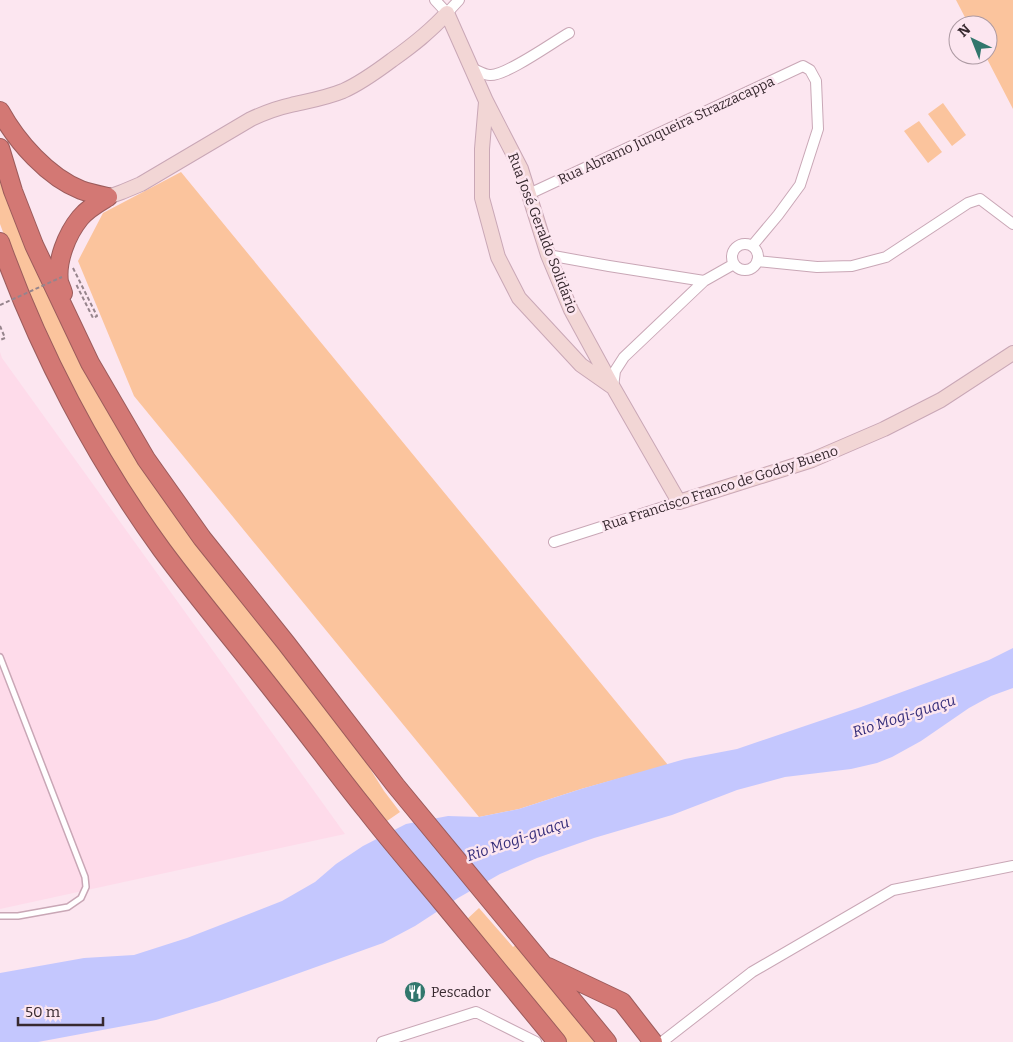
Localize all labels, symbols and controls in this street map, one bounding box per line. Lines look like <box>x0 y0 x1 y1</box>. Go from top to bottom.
north arrow <box>948 15 998 65</box>
text: N <box>955 21 974 41</box>
street label: Rua Abramo Junqueira Strazzacappa <box>555 73 778 188</box>
street label: Rua José Geraldo Solidário <box>504 150 581 316</box>
street label: Rua Francisco Franco de Godoy Bueno <box>600 442 840 535</box>
water label: Rio Mogi-guaçu <box>850 691 958 741</box>
water label: Rio Mogi-guaçu <box>464 813 572 865</box>
restaurant icon: Pescador <box>403 980 427 1004</box>
place label: Pescador <box>431 984 491 1001</box>
scale bar <box>18 994 102 1026</box>
text: 50 m <box>25 1003 61 1021</box>

